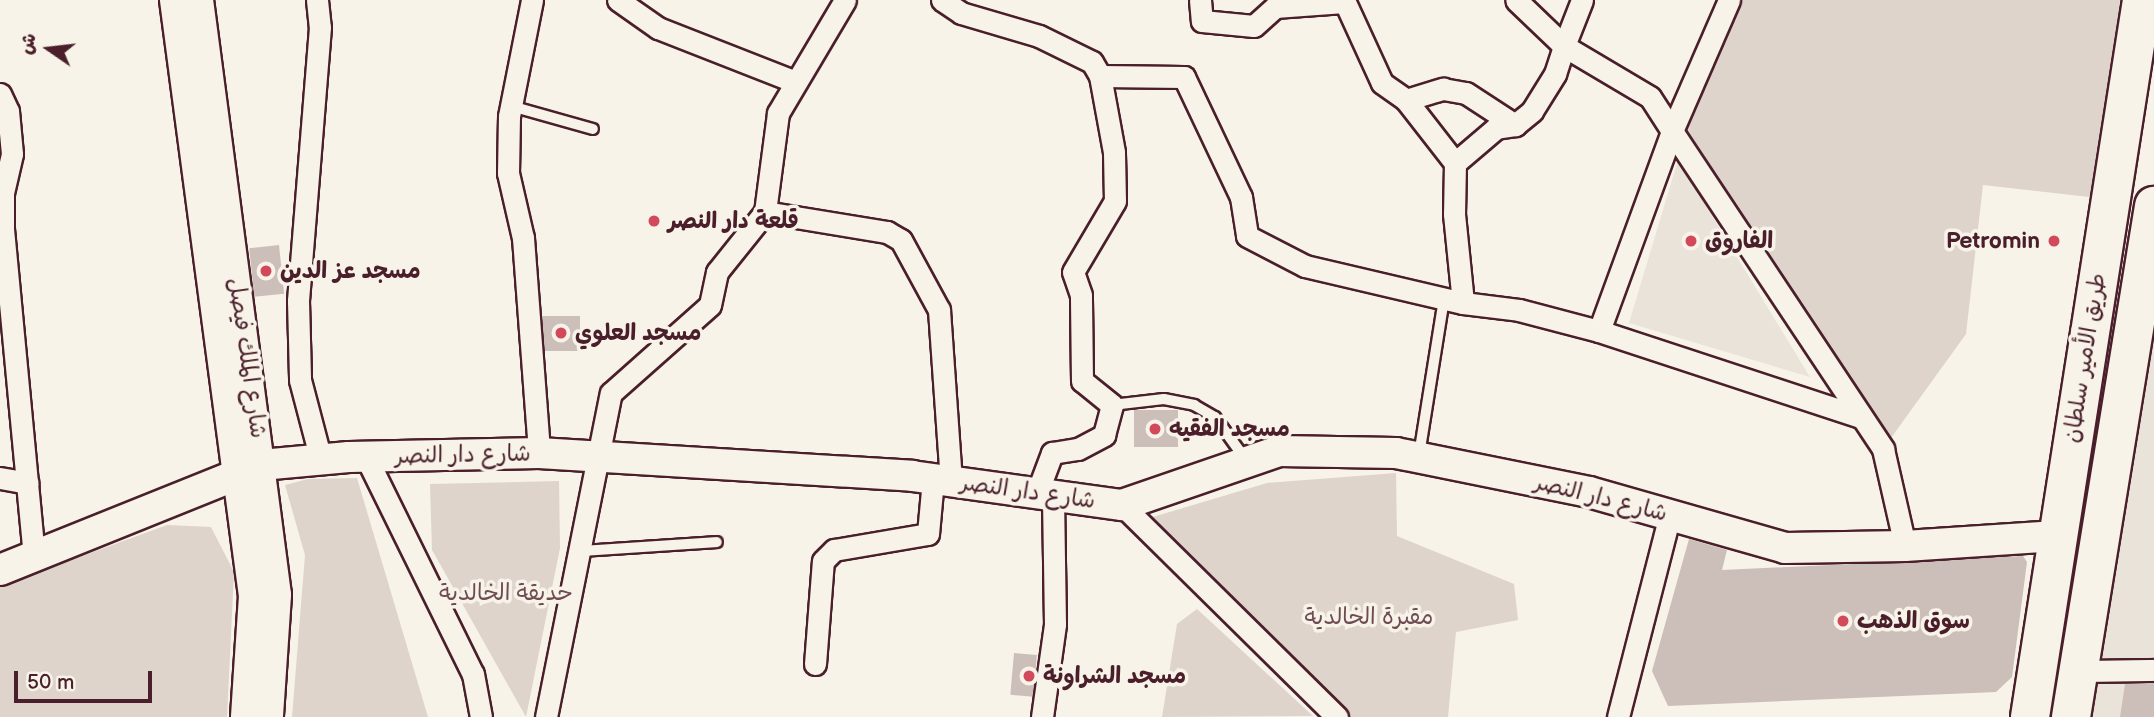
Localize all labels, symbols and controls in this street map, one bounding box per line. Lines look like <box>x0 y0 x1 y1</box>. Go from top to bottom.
north arrow <box>14 14 84 84</box>
text: ش <box>14 31 42 57</box>
place label: قلعة دار النصر <box>668 207 799 235</box>
marker: قلعة دار النصر <box>646 213 662 229</box>
place label: الفاروق <box>1705 227 1773 255</box>
place label: Petromin <box>1946 227 2040 255</box>
marker: الفاروق <box>1683 233 1699 249</box>
marker: Petromin <box>2046 233 2062 249</box>
place label: مسجد عز الدين <box>280 257 421 285</box>
marker: مسجد عز الدين <box>258 263 274 279</box>
street label: طريق الأمير سلطان <box>2058 271 2112 445</box>
street label: شارع الملك فيصل <box>222 276 272 440</box>
place label: مسجد العلوي <box>575 319 701 347</box>
marker: مسجد العلوي <box>553 325 569 341</box>
place label: مسجد الفقيه <box>1169 415 1290 443</box>
marker: مسجد الفقيه <box>1147 421 1163 437</box>
street label: شارع دار النصر <box>395 440 531 470</box>
street label: شارع دار النصر <box>1532 468 1670 528</box>
street label: شارع دار النصر <box>959 469 1097 515</box>
park label: حديقة الخالدية <box>439 579 573 607</box>
park label: مقبرة الخالدية <box>1305 603 1433 631</box>
place label: سوق الذهب <box>1857 607 1970 635</box>
marker: سوق الذهب <box>1835 613 1851 629</box>
scale bar <box>18 658 156 702</box>
place label: مسجد الشراونة <box>1043 662 1186 690</box>
marker: مسجد الشراونة <box>1021 668 1037 684</box>
text: 50 m <box>27 670 74 695</box>

